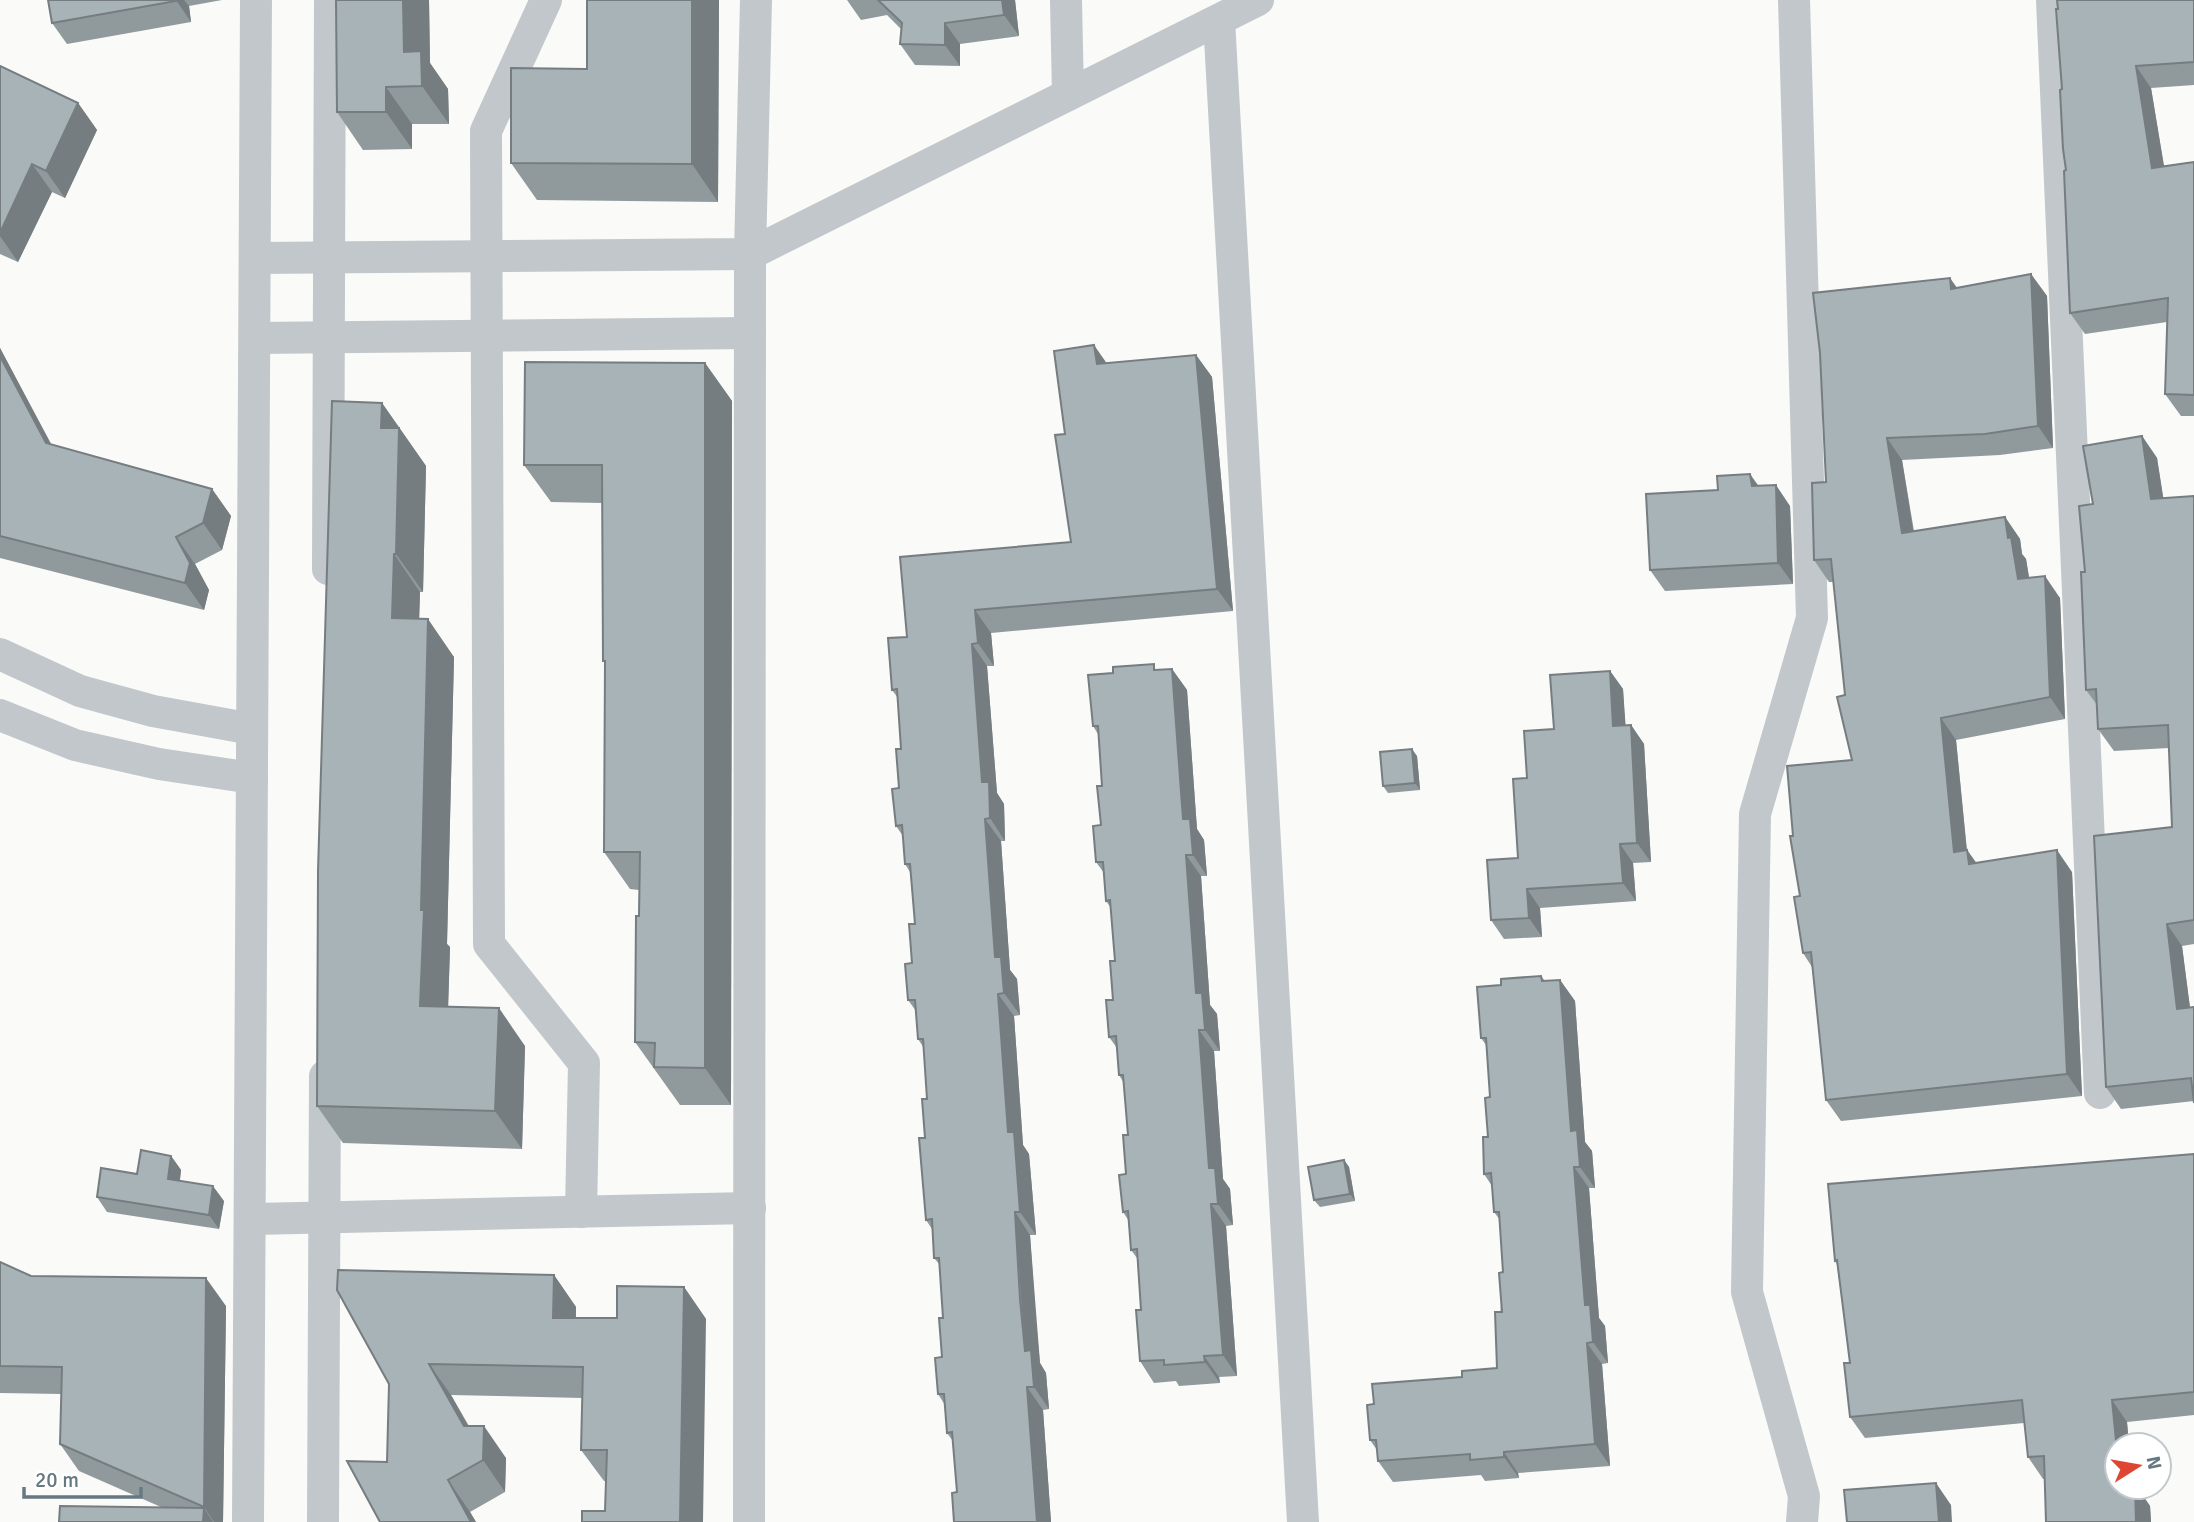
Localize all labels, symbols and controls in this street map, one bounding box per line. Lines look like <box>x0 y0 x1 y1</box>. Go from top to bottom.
north arrow <box>2103 1431 2173 1501</box>
text: N <box>2141 1454 2167 1472</box>
scale bar <box>24 1456 142 1500</box>
text: 20 m <box>35 1467 79 1493</box>

